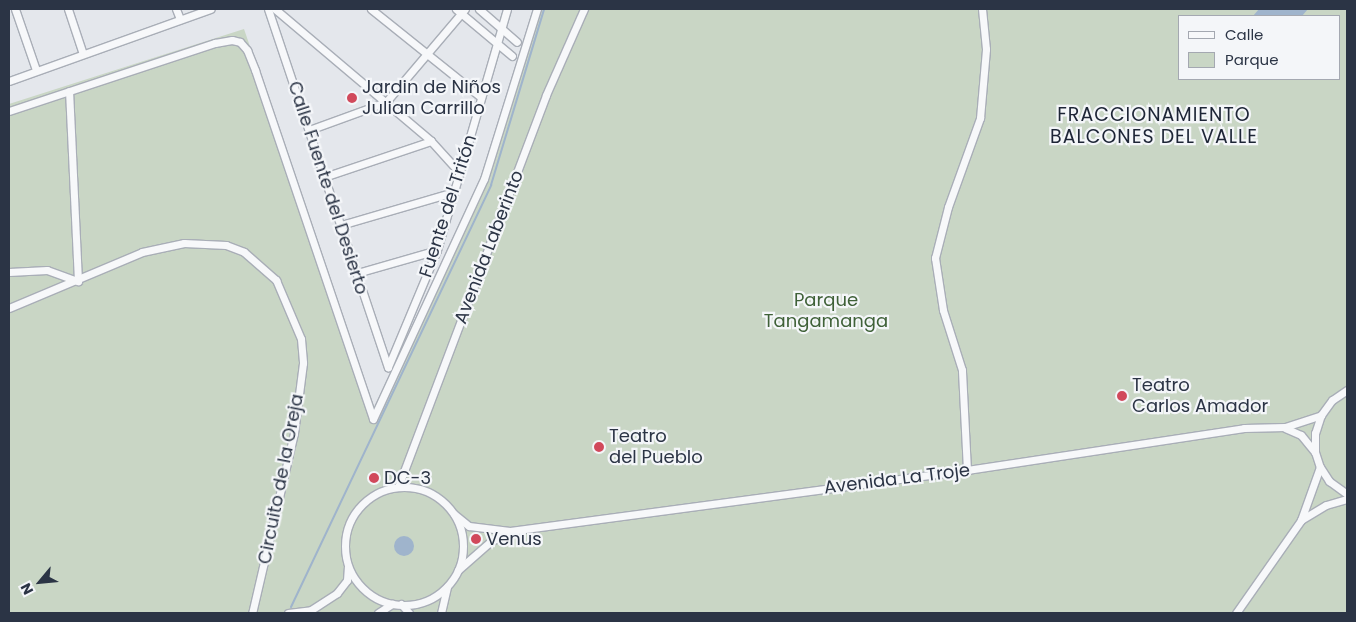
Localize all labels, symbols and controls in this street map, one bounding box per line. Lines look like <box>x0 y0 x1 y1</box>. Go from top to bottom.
legend <box>1178 15 1341 80</box>
text: Calle <box>1225 24 1263 45</box>
text: Parque <box>1225 49 1278 70</box>
place label: Jardin de Niños Julian Carrillo <box>362 77 501 120</box>
street label: Calle Fuente del Desierto <box>283 79 373 297</box>
marker: Jardin de Niños Julian Carrillo <box>346 92 358 104</box>
district label: FRACCIONAMIENTO BALCONES DEL VALLE <box>1048 104 1260 148</box>
street label: Fuente del Tritón <box>415 132 481 280</box>
street label: Avenida Laberinto <box>450 167 528 327</box>
park label: Parque Tangamanga <box>764 290 888 332</box>
place label: Teatro Carlos Amador <box>1132 375 1268 418</box>
marker: Teatro Carlos Amador <box>1116 390 1128 402</box>
street label: Circuito de la Oreja <box>254 392 308 566</box>
place label: Teatro del Pueblo <box>609 426 703 468</box>
marker: Teatro del Pueblo <box>593 441 605 453</box>
street label: Avenida La Troje <box>823 459 971 499</box>
place label: DC-3 <box>384 467 431 489</box>
marker: DC-3 <box>368 472 380 484</box>
place label: Venus <box>486 528 542 550</box>
marker: Venus <box>470 533 482 545</box>
north arrow <box>15 557 65 607</box>
text: N <box>15 580 38 598</box>

